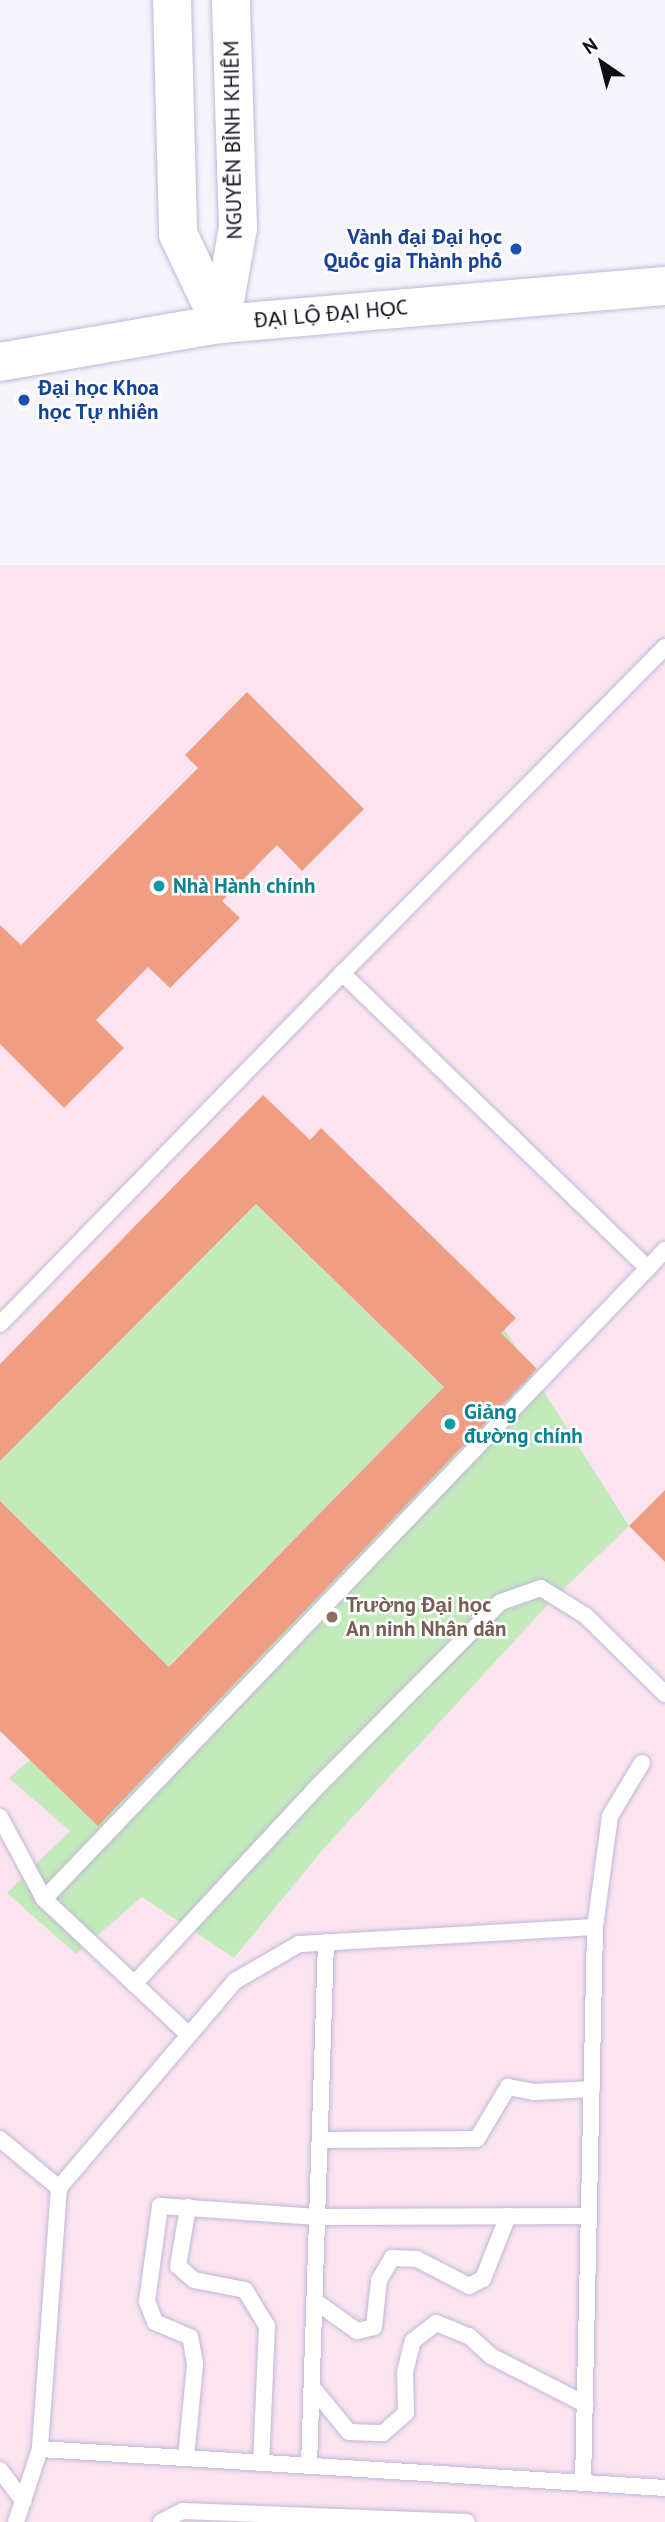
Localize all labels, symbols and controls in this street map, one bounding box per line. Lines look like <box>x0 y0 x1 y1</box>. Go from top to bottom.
north arrow <box>567 28 637 98</box>
text: N <box>578 32 602 59</box>
street label: NGUYỄN BỈNH KHIÊM <box>219 40 247 240</box>
place label: Vành đại Đại học Quốc gia Thành phố <box>322 224 502 274</box>
marker: Vành đại Đại học Quốc gia Thành phố <box>508 241 524 257</box>
street label: ĐẠI LỘ ĐẠI HỌC <box>253 295 409 333</box>
place label: Đại học Khoa học Tự nhiên <box>38 375 160 425</box>
marker: Đại học Khoa học Tự nhiên <box>16 392 32 408</box>
place label: Nhà Hành chính <box>173 873 315 899</box>
marker: Nhà Hành chính <box>151 878 167 894</box>
place label: Giảng đường chính <box>464 1399 583 1449</box>
marker: Giảng đường chính <box>442 1416 458 1432</box>
place label: Trường Đại học An ninh Nhân dân <box>346 1592 506 1642</box>
marker: Trường Đại học An ninh Nhân dân <box>324 1609 340 1625</box>

